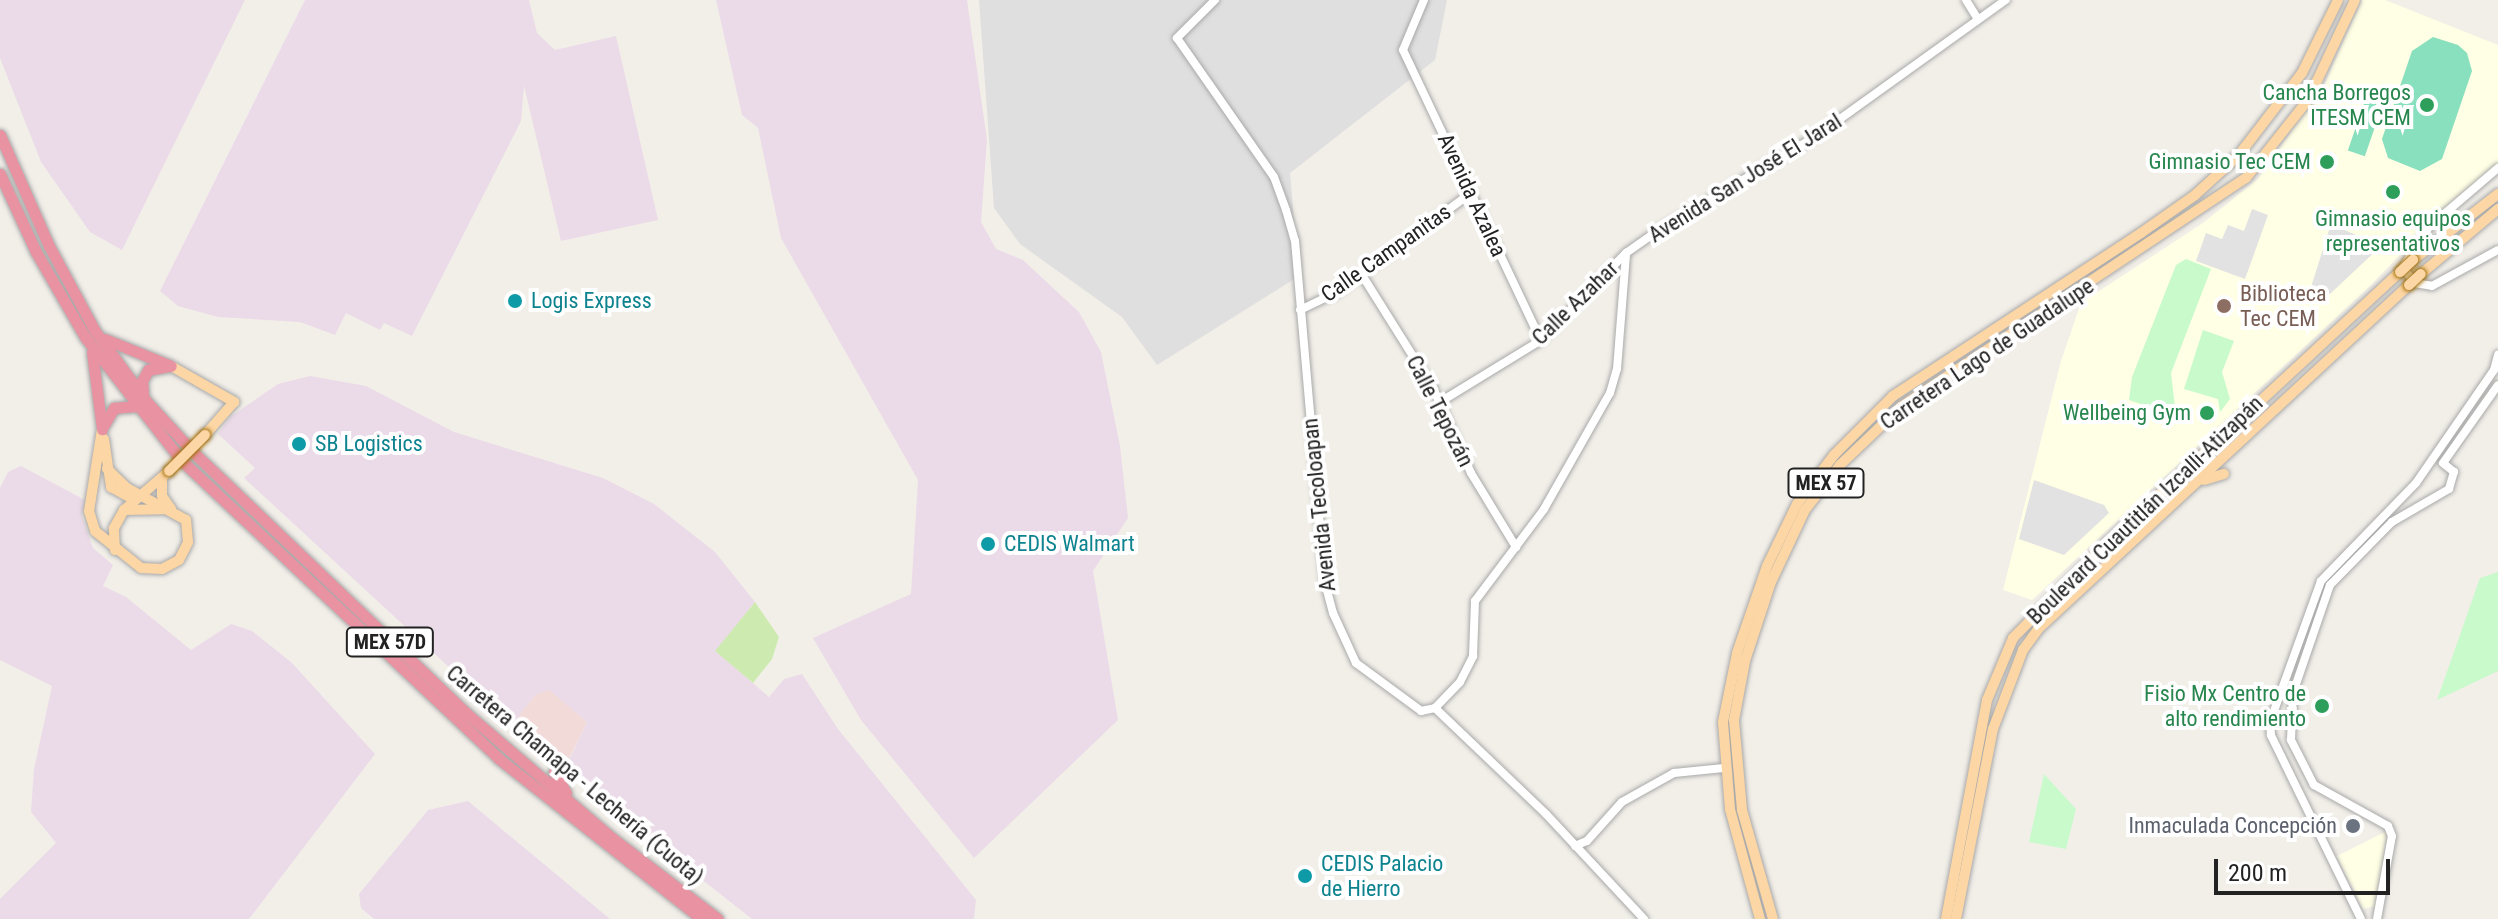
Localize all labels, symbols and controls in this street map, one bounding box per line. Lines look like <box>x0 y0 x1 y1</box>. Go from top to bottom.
place label: Cancha Borregos ITESM CEM <box>2262 79 2411 130</box>
marker: Cancha Borregos ITESM CEM <box>2418 96 2436 114</box>
street label: Avenida San José El Jaral <box>1644 108 1846 248</box>
street label: Avenida Azalea <box>1432 129 1512 261</box>
place label: Gimnasio Tec CEM <box>2148 149 2311 175</box>
marker: Gimnasio Tec CEM <box>2318 153 2336 171</box>
marker: Gimnasio equipos representativos <box>2384 183 2402 201</box>
street label: Calle Campanitas <box>1316 199 1456 307</box>
place label: Gimnasio equipos representativos <box>2315 205 2471 256</box>
street label: Calle Azahar <box>1527 256 1623 350</box>
street label: Carretera Lago de Guadalupe <box>1875 273 2099 435</box>
place label: Biblioteca Tec CEM <box>2240 280 2327 332</box>
place label: Logis Express <box>531 288 652 314</box>
marker: Logis Express <box>506 292 524 310</box>
marker: Biblioteca Tec CEM <box>2215 297 2233 315</box>
street label: Calle Tepozán <box>1401 351 1479 471</box>
street label: Boulevard Cuautitlán Izcalli-Atizapán <box>2022 390 2268 630</box>
place label: Wellbeing Gym <box>2063 400 2191 426</box>
marker: Wellbeing Gym <box>2198 404 2216 422</box>
street label: Avenida Tecoloapan <box>1297 417 1341 593</box>
place label: SB Logistics <box>315 431 423 457</box>
marker: SB Logistics <box>290 435 308 453</box>
road number: MEX 57 <box>1786 467 1866 499</box>
place label: CEDIS Walmart <box>1004 531 1135 557</box>
marker: CEDIS Walmart <box>979 535 997 553</box>
road number: MEX 57D <box>344 626 436 658</box>
street label: Carretera Chamapa - Lechería (Cuota) <box>441 660 709 890</box>
place label: Fisio Mx Centro de alto rendimiento <box>2144 680 2306 732</box>
marker: Fisio Mx Centro de alto rendimiento <box>2313 697 2331 715</box>
place label: Inmaculada Concepción <box>2128 813 2337 839</box>
marker: Inmaculada Concepción <box>2344 817 2362 835</box>
scale bar <box>2218 843 2394 893</box>
place label: CEDIS Palacio de Hierro <box>1321 850 1443 902</box>
text: 200 m <box>2228 859 2287 887</box>
marker: CEDIS Palacio de Hierro <box>1296 867 1314 885</box>

